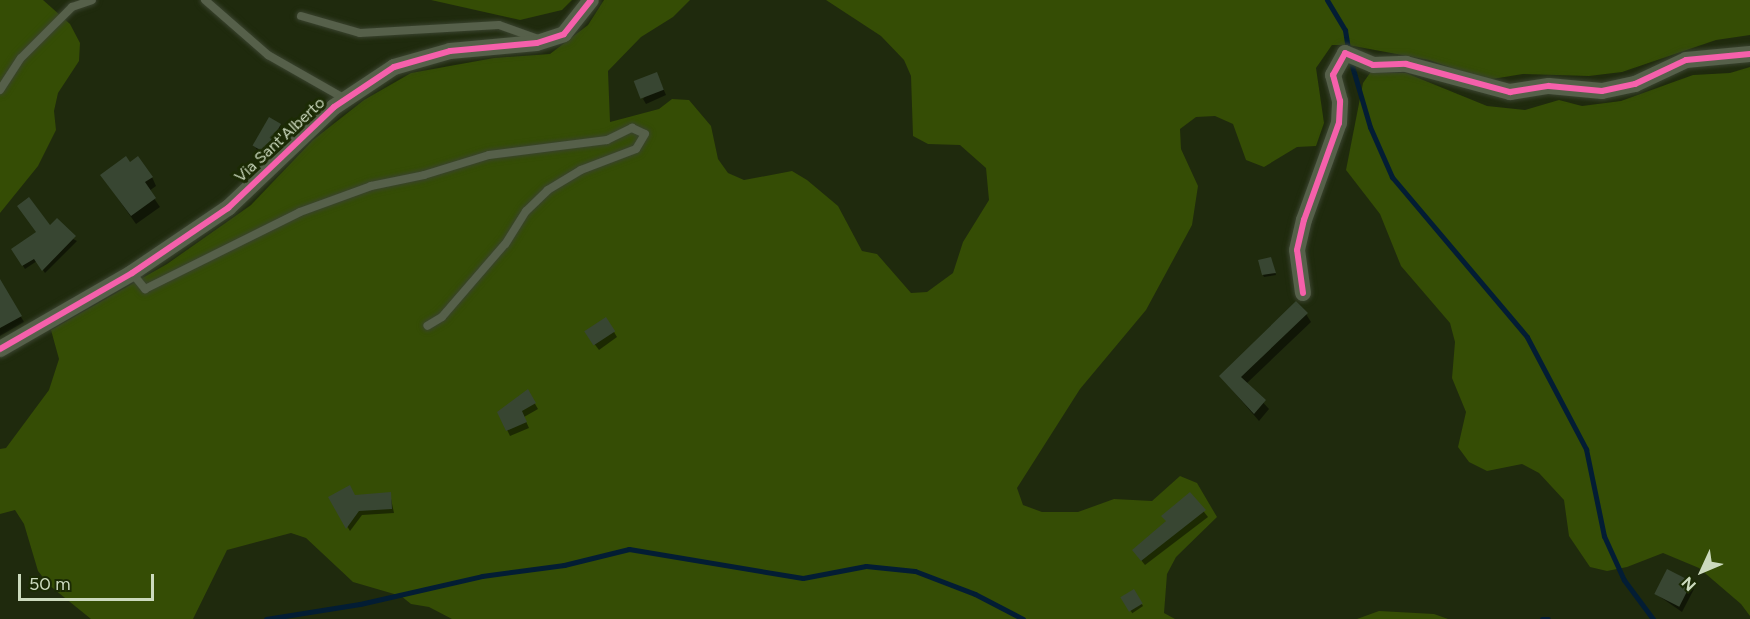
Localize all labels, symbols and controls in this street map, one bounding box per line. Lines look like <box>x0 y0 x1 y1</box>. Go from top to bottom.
street label: Via Sant'Alberto <box>231 93 329 187</box>
north arrow <box>1672 541 1732 601</box>
scale bar <box>21 562 158 600</box>
text: 50 m <box>29 573 71 595</box>
text: N <box>1678 573 1700 595</box>

